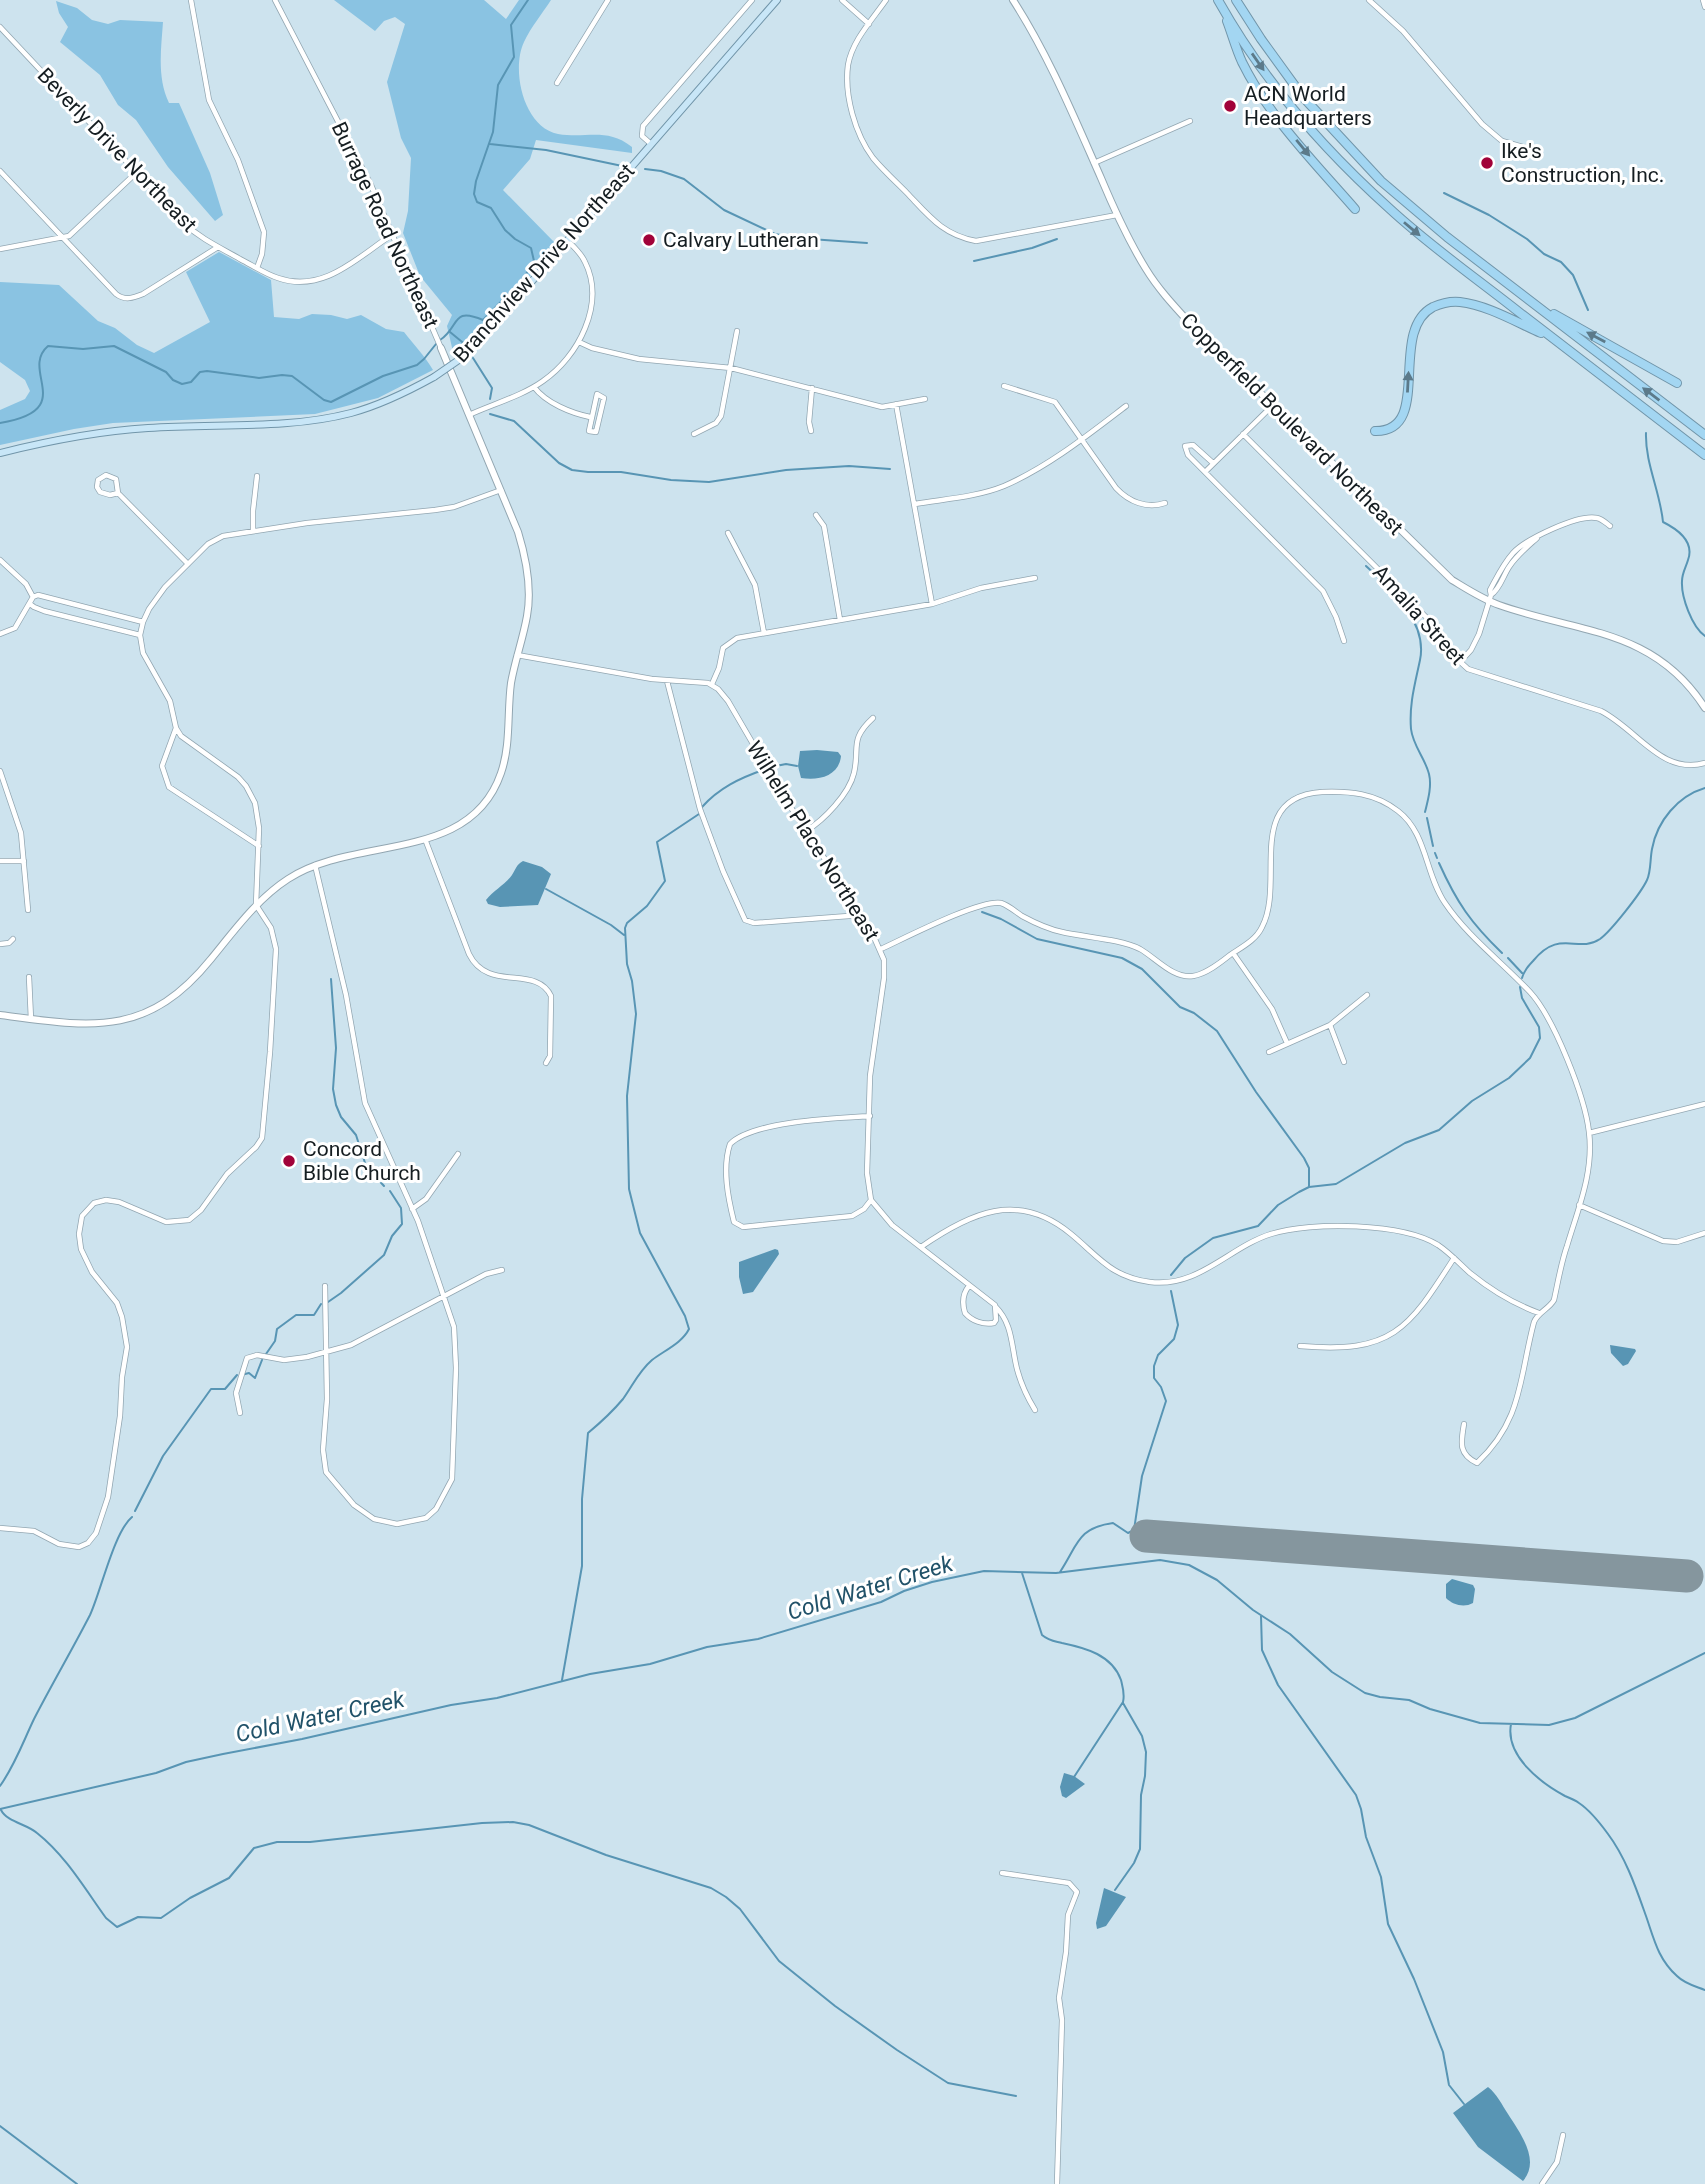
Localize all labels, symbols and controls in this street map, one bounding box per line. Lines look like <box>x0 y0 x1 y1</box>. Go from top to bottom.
one-way arrow <box>1251 53 1265 71</box>
street label: Beverly Drive Northeast <box>33 63 202 237</box>
place label: ACN World Headquarters <box>1244 82 1372 130</box>
marker: ACN World Headquarters <box>1222 98 1238 114</box>
street label: Burrage Road Northeast <box>327 118 443 332</box>
one-way arrow <box>1295 139 1311 157</box>
place label: Ike's Construction, Inc. <box>1501 139 1664 187</box>
marker: Ike's Construction, Inc. <box>1479 155 1495 171</box>
street label: Branchview Drive Northeast <box>449 159 639 367</box>
one-way arrow <box>1403 221 1421 236</box>
place label: Calvary Lutheran <box>663 228 819 252</box>
marker: Calvary Lutheran <box>641 232 657 248</box>
street label: Copperfield Boulevard Northeast <box>1176 308 1408 540</box>
one-way arrow <box>1587 331 1606 343</box>
one-way arrow <box>1403 371 1414 393</box>
one-way arrow <box>1642 387 1660 401</box>
street label: Amalia Street <box>1368 560 1470 670</box>
street label: Wilhelm Place Northeast <box>742 737 884 945</box>
place label: Concord Bible Church <box>303 1137 421 1185</box>
marker: Concord Bible Church <box>281 1153 297 1169</box>
water label: Cold Water Creek <box>784 1550 957 1626</box>
water label: Cold Water Creek <box>233 1686 407 1748</box>

